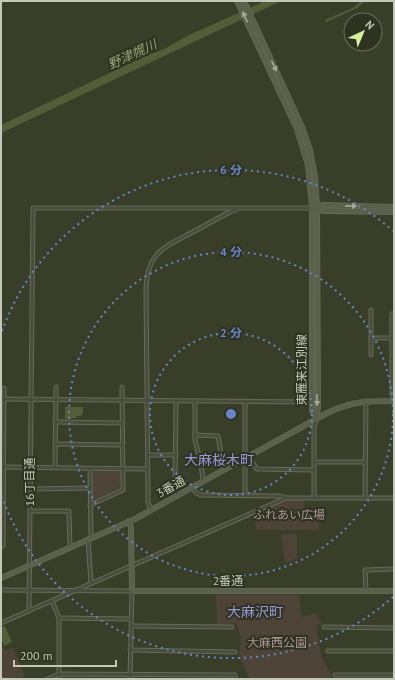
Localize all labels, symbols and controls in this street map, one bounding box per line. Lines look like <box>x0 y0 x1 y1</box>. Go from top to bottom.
one-way arrow <box>242 12 248 23</box>
north arrow <box>343 12 383 52</box>
text: N <box>362 17 377 32</box>
water label: 野津幌川 <box>105 35 161 73</box>
one-way arrow <box>271 61 277 72</box>
text: 6 分 <box>220 162 242 177</box>
one-way arrow <box>345 203 358 209</box>
text: 4 分 <box>220 244 242 259</box>
text: 2 分 <box>220 325 242 340</box>
street label: 東雁来江別線 <box>294 334 309 406</box>
one-way arrow <box>314 394 321 406</box>
centre of rings <box>224 407 238 421</box>
district label: 大麻桜木町 <box>184 451 254 469</box>
street label: 16丁目通 <box>22 457 37 507</box>
street label: 3番通 <box>154 473 188 501</box>
park label: ふれあい広場 <box>253 507 325 522</box>
street label: 2番通 <box>213 573 243 588</box>
district label: 大麻沢町 <box>227 603 283 621</box>
park label: 大麻西公園 <box>247 635 307 650</box>
scale bar <box>14 642 116 668</box>
text: 200 m <box>20 648 53 663</box>

